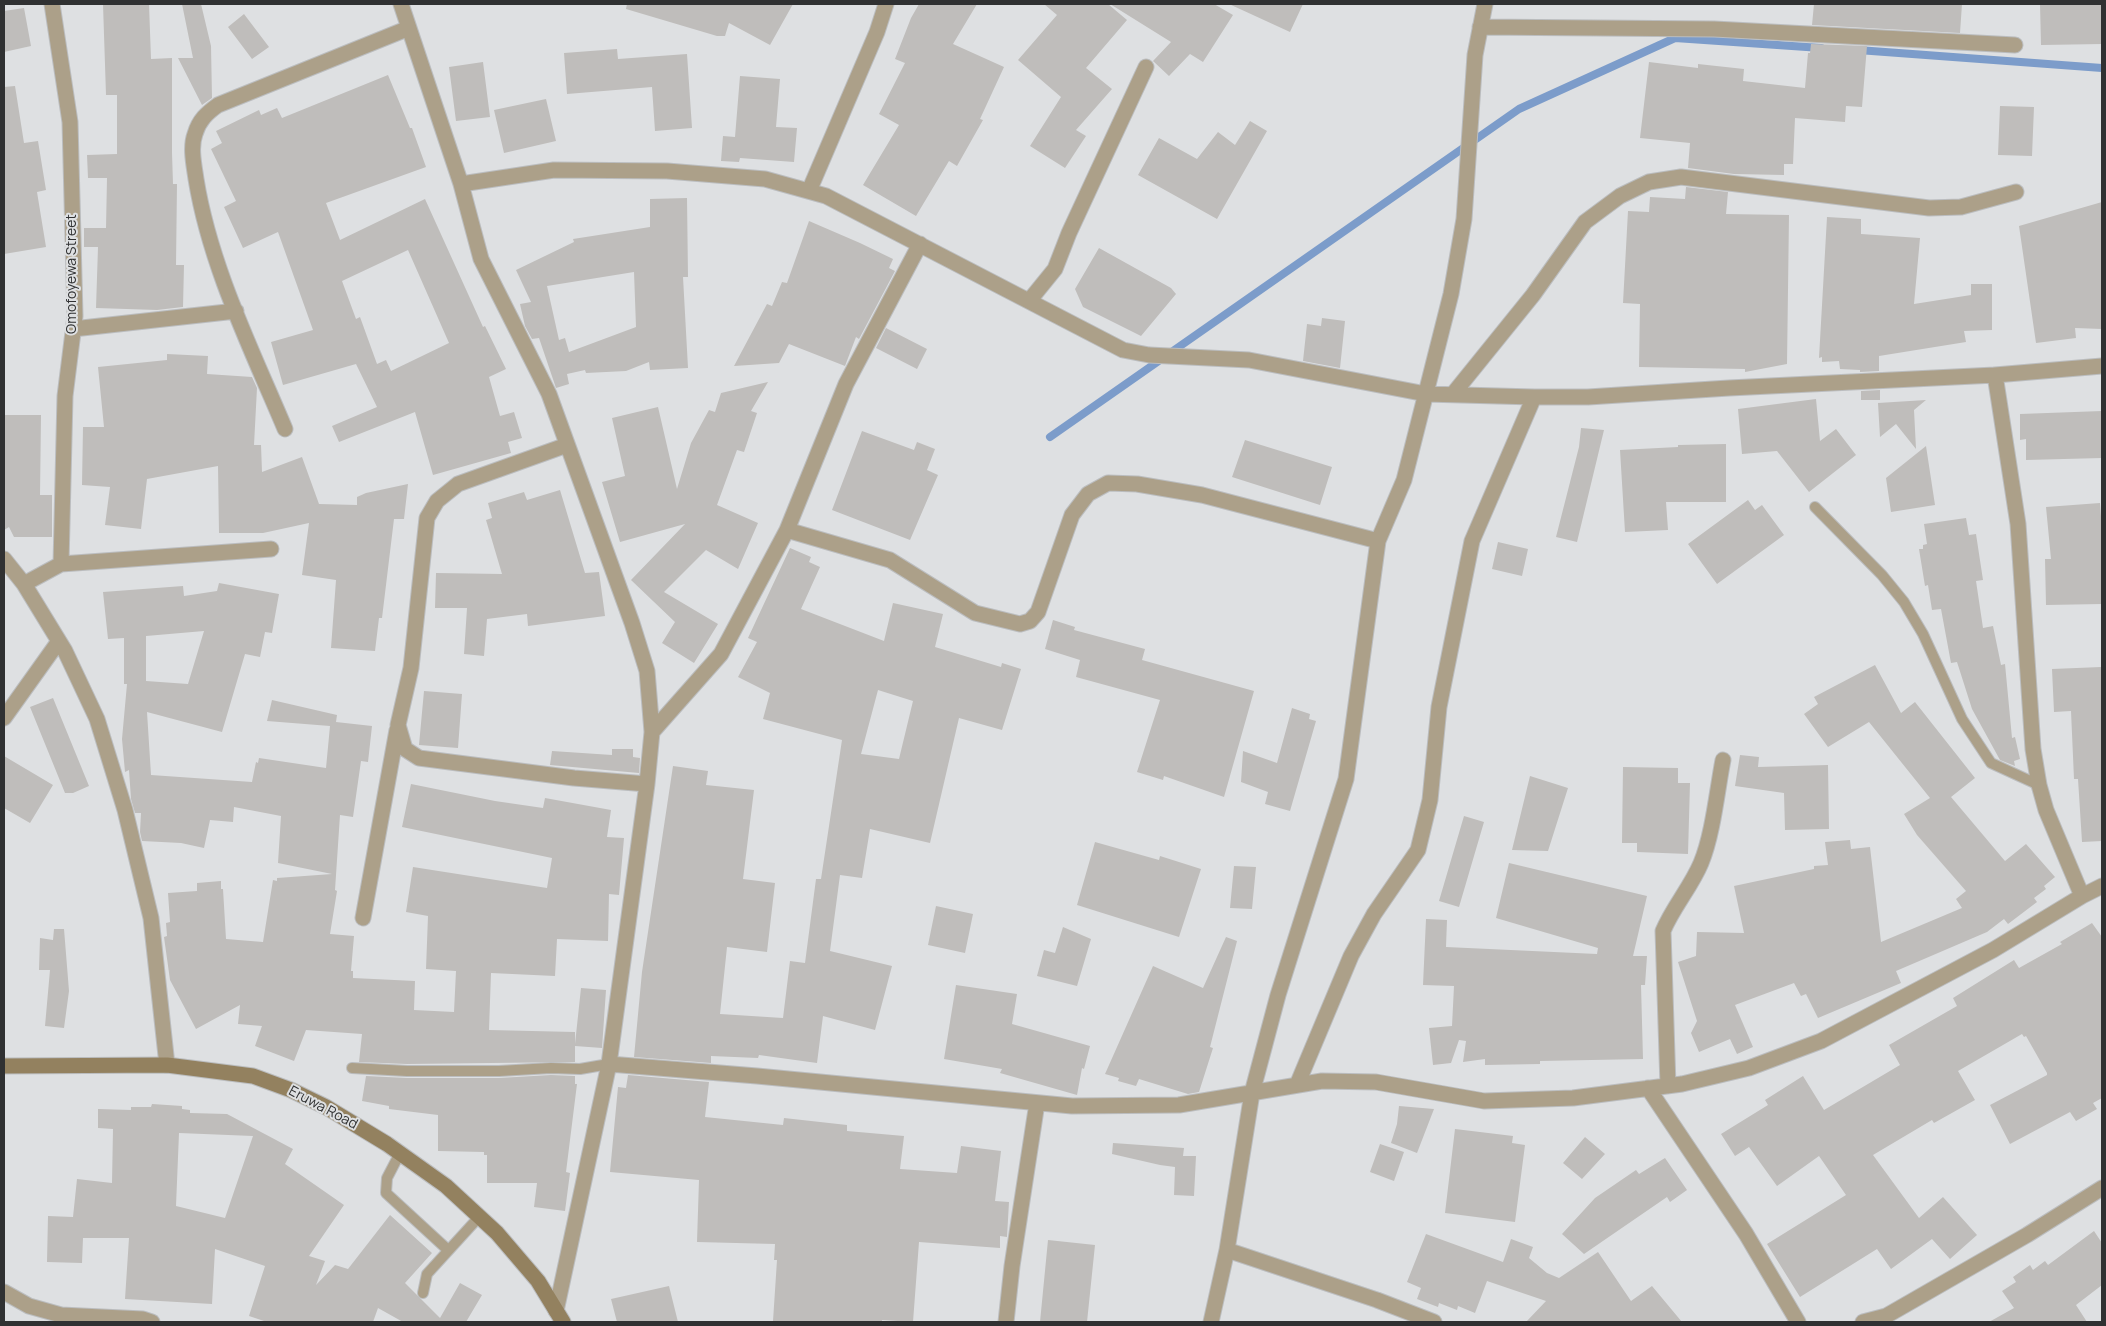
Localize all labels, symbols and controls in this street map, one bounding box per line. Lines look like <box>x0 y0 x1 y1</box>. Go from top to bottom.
street label: Omofoyewa Street <box>64 214 80 334</box>
street label: Eruwa Road <box>286 1083 360 1133</box>

